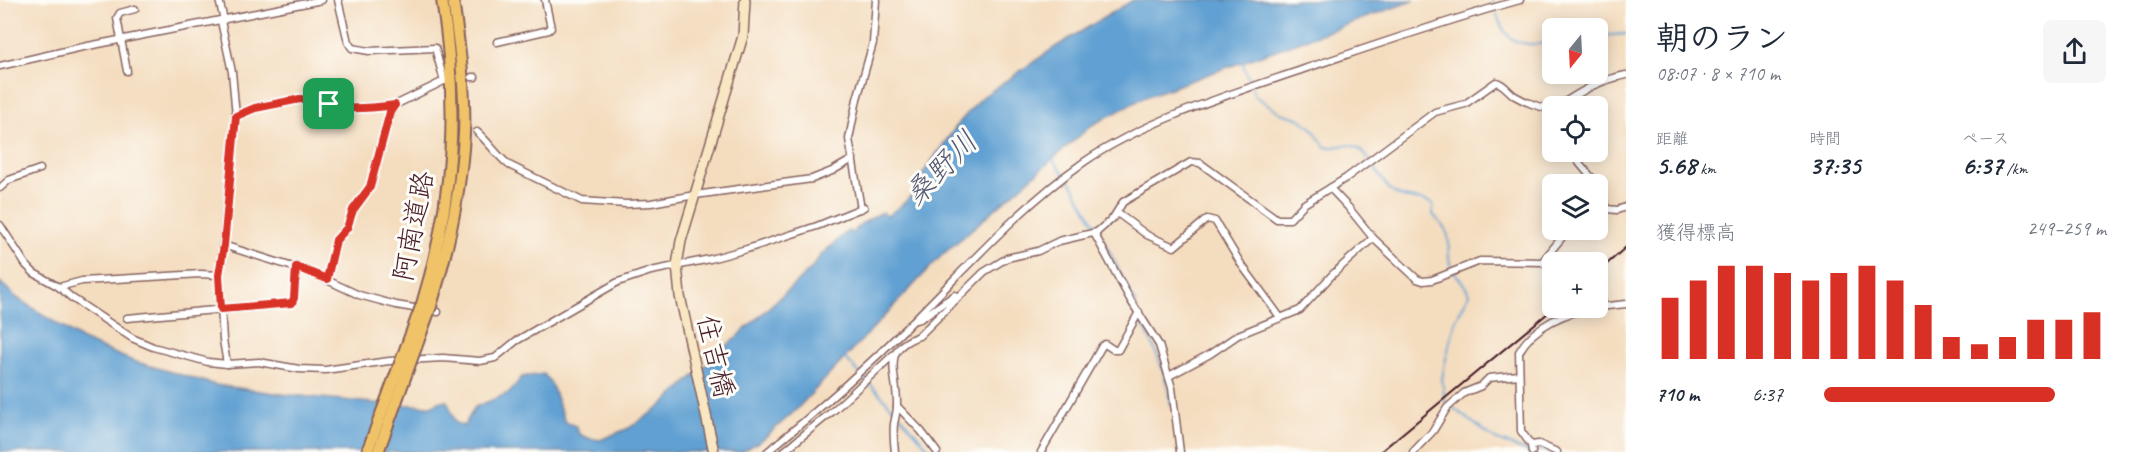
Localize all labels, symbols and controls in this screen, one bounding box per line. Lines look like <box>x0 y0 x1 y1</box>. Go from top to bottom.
text: 朝のラン <box>1656 17 1788 59</box>
north arrow <box>1542 18 1608 84</box>
map controls <box>1542 18 1608 318</box>
button: share <box>2043 20 2106 83</box>
text: 08:07 · 8 × 710 m <box>1656 61 1780 86</box>
pin <box>303 78 354 129</box>
icon: arrive <box>312 87 345 120</box>
button: locate <box>1542 96 1608 162</box>
water label: 桑野川 <box>896 122 986 214</box>
text: 距離 <box>1656 129 1688 149</box>
text: 時間 <box>1809 129 1841 149</box>
text: ペース <box>1962 129 2009 149</box>
text: 5.68 <box>1656 149 1696 182</box>
text: 37:35 <box>1809 149 1860 182</box>
text: 6:37 <box>1962 149 2003 182</box>
text: km <box>1696 159 1716 179</box>
text: /km <box>2003 159 2028 179</box>
street label: 阿南道路 <box>385 168 441 284</box>
button: layers <box>1542 174 1608 240</box>
text: 249–259 m <box>2027 216 2106 241</box>
text: 獲得標高 <box>1656 220 1736 245</box>
button: + <box>1542 252 1608 318</box>
street label: 住吉橋 <box>689 311 743 401</box>
text: 710 m <box>1656 382 1699 407</box>
text: 6:37 <box>1752 382 1783 407</box>

